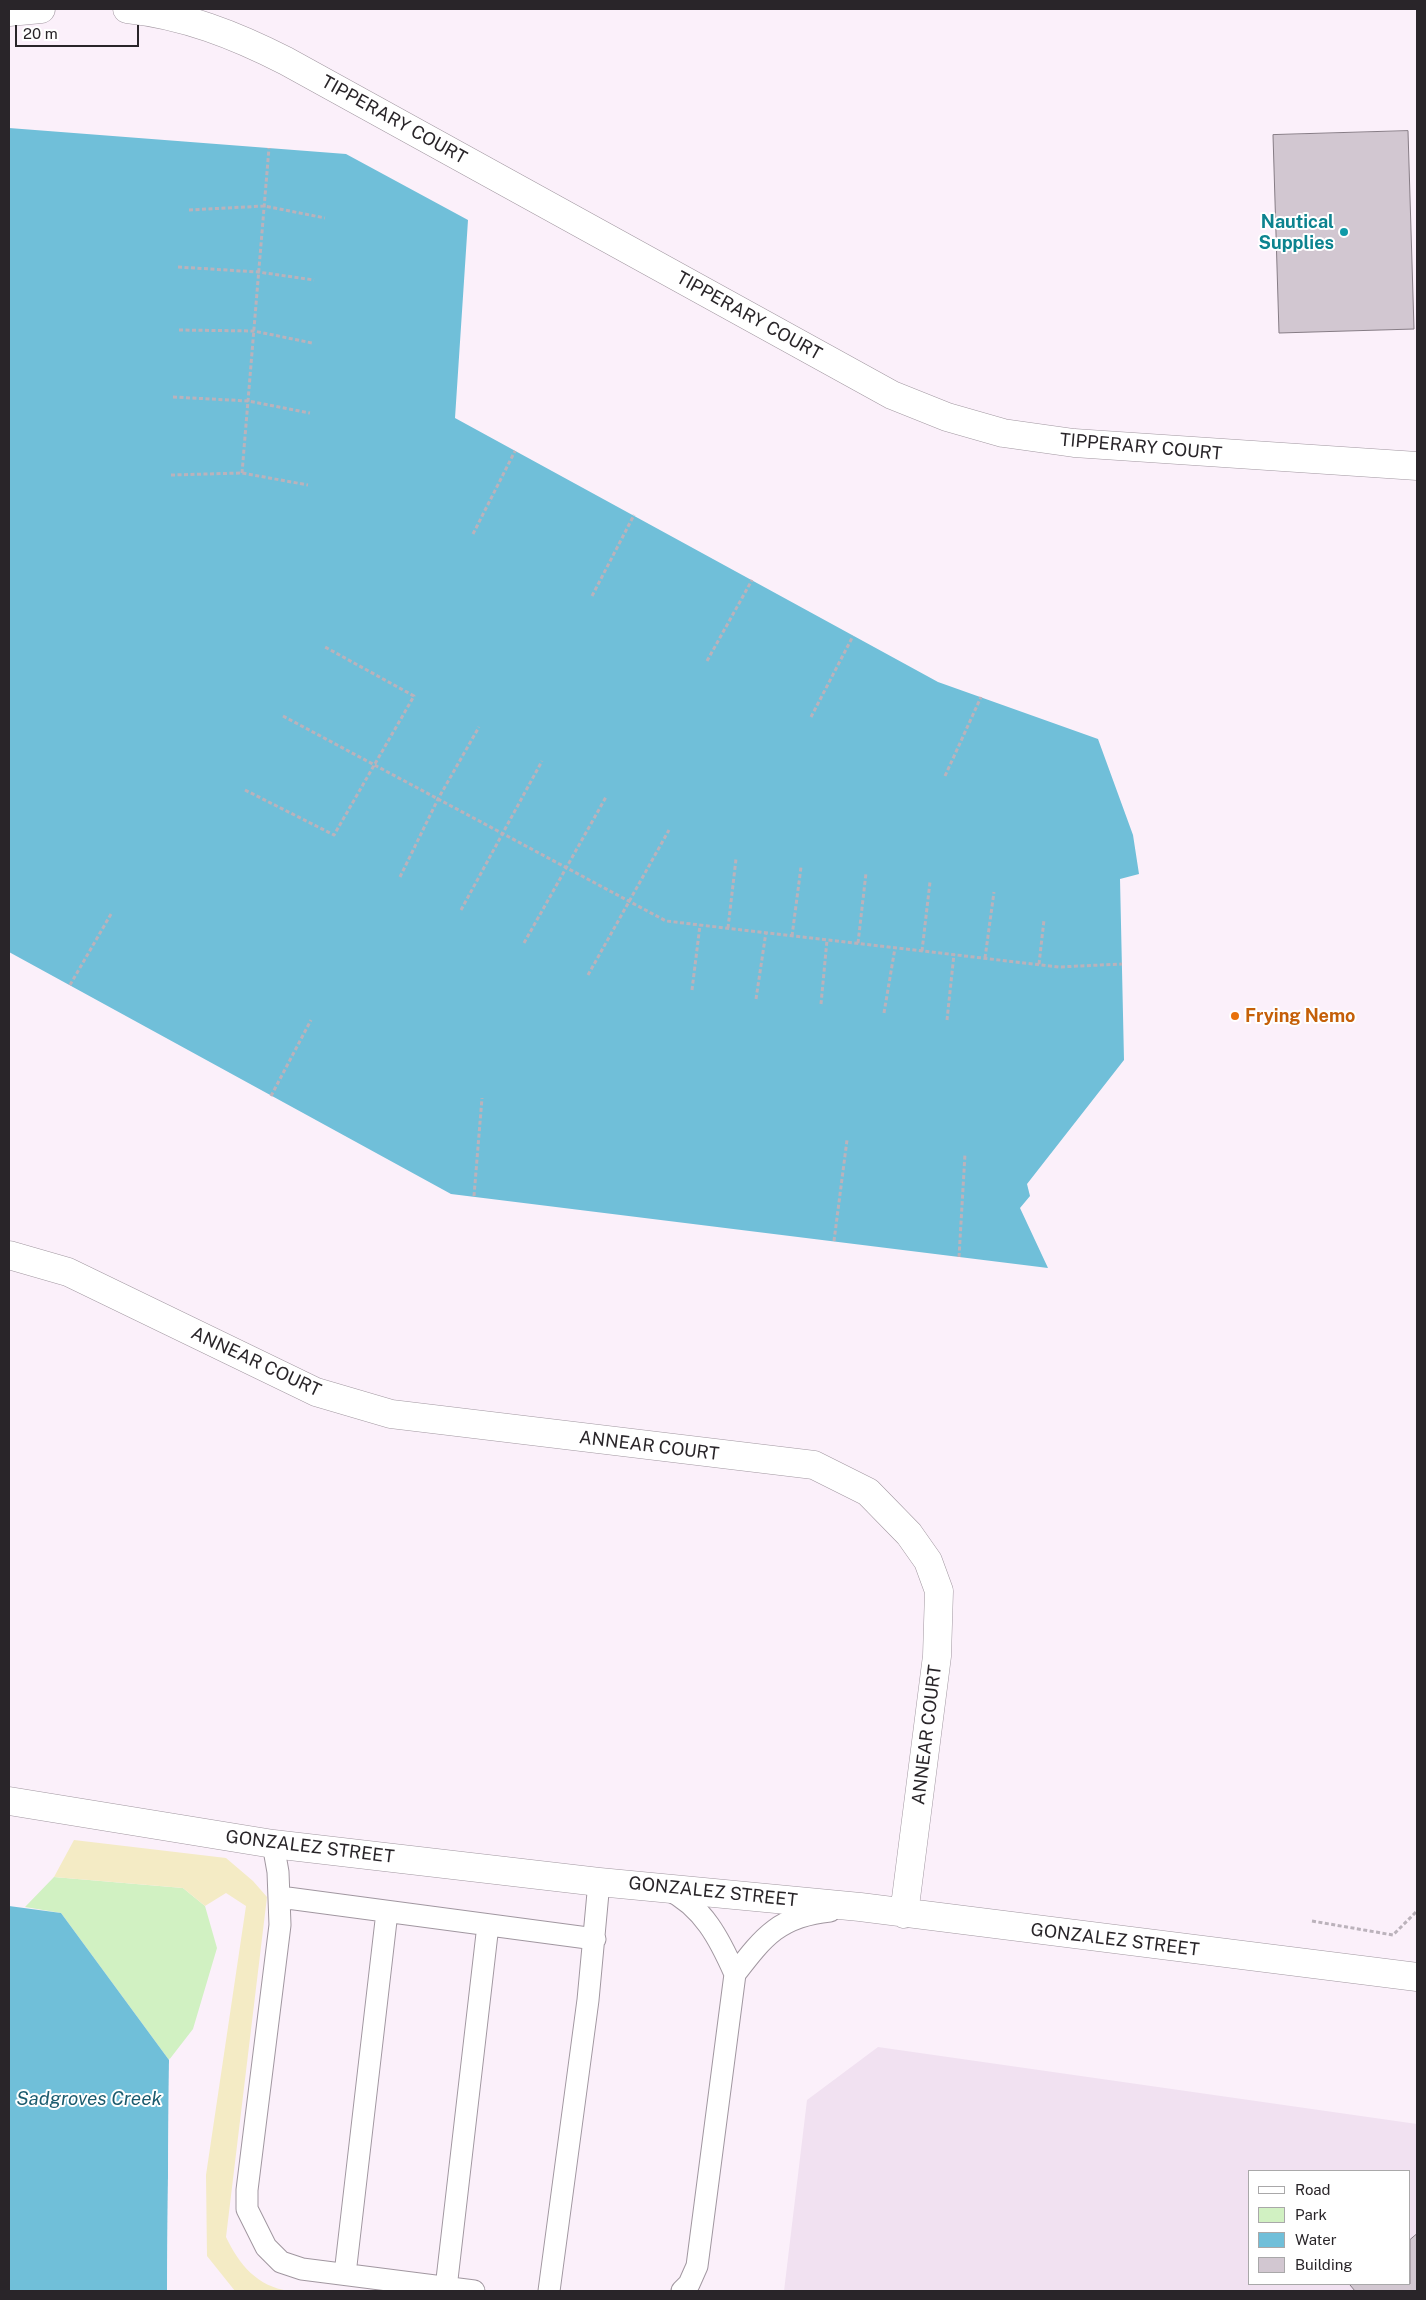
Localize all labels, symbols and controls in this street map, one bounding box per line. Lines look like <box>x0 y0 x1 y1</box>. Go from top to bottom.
scale bar <box>18 15 141 47</box>
text: 20 m <box>23 25 58 42</box>
street label: TIPPERARY COURT <box>318 71 470 169</box>
place label: Nautical Supplies <box>1258 211 1334 253</box>
marker: Nautical Supplies <box>1338 226 1350 238</box>
street label: TIPPERARY COURT <box>673 267 825 365</box>
street label: TIPPERARY COURT <box>1059 429 1223 465</box>
place label: Frying Nemo <box>1245 1005 1355 1027</box>
marker: Frying Nemo <box>1229 1010 1241 1022</box>
street label: ANNEAR COURT <box>188 1322 324 1402</box>
street label: ANNEAR COURT <box>578 1427 720 1465</box>
street label: ANNEAR COURT <box>908 1664 946 1806</box>
street label: GONZALEZ STREET <box>224 1826 396 1868</box>
street label: GONZALEZ STREET <box>627 1872 799 1912</box>
street label: GONZALEZ STREET <box>1029 1919 1201 1961</box>
water label: Sadgroves Creek <box>16 2088 162 2110</box>
legend <box>1248 2170 1411 2285</box>
text: Road <box>1295 2181 1331 2198</box>
text: Park <box>1295 2206 1327 2223</box>
text: Water <box>1295 2231 1337 2248</box>
text: Building <box>1295 2256 1353 2273</box>

